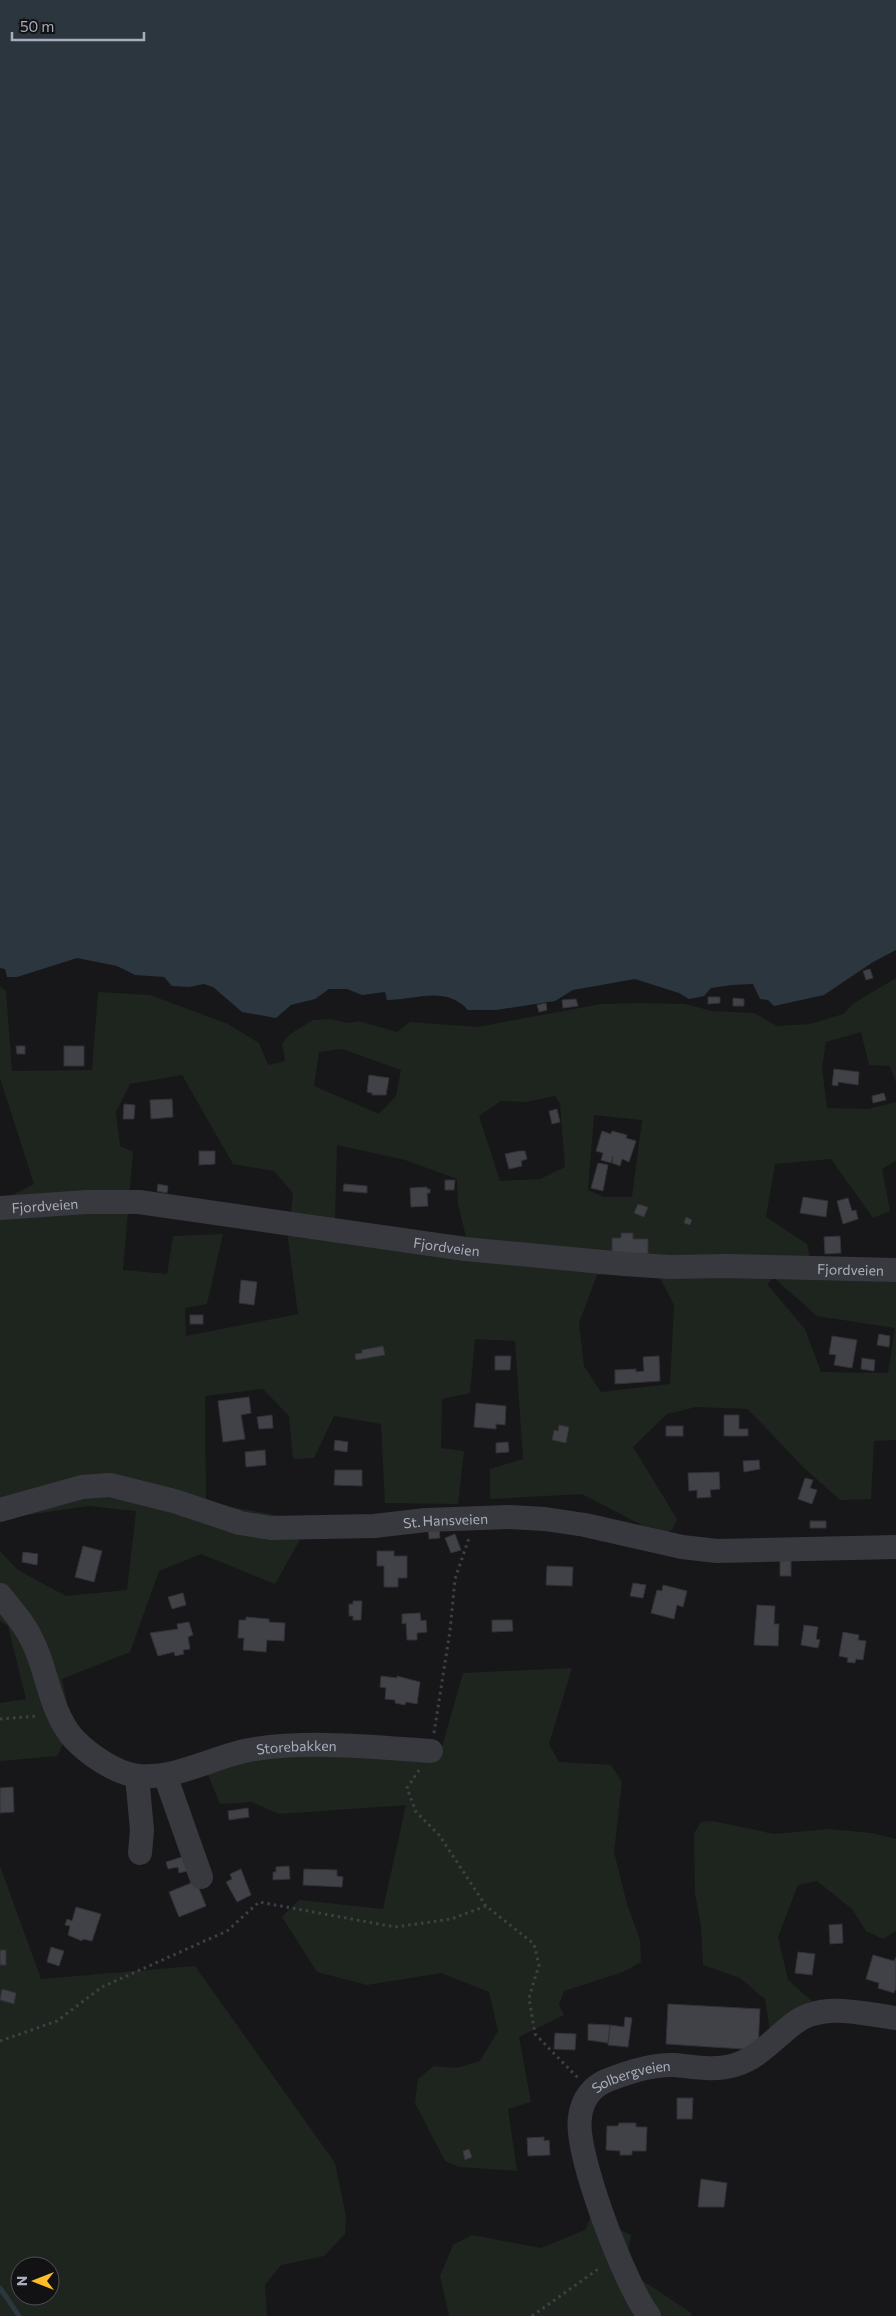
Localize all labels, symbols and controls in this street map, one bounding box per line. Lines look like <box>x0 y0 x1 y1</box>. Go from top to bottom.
scale bar <box>12 10 145 42</box>
text: 50 m <box>20 17 54 35</box>
street label: Fjordveien <box>11 1194 79 1216</box>
street label: Fjordveien <box>412 1233 481 1259</box>
street label: Fjordveien <box>817 1260 884 1278</box>
street label: St. Hansveien <box>402 1509 488 1531</box>
street label: Storebakken <box>255 1736 337 1757</box>
street label: Solbergveien <box>588 2056 671 2096</box>
north arrow <box>10 2256 60 2306</box>
text: N <box>13 2276 30 2286</box>

